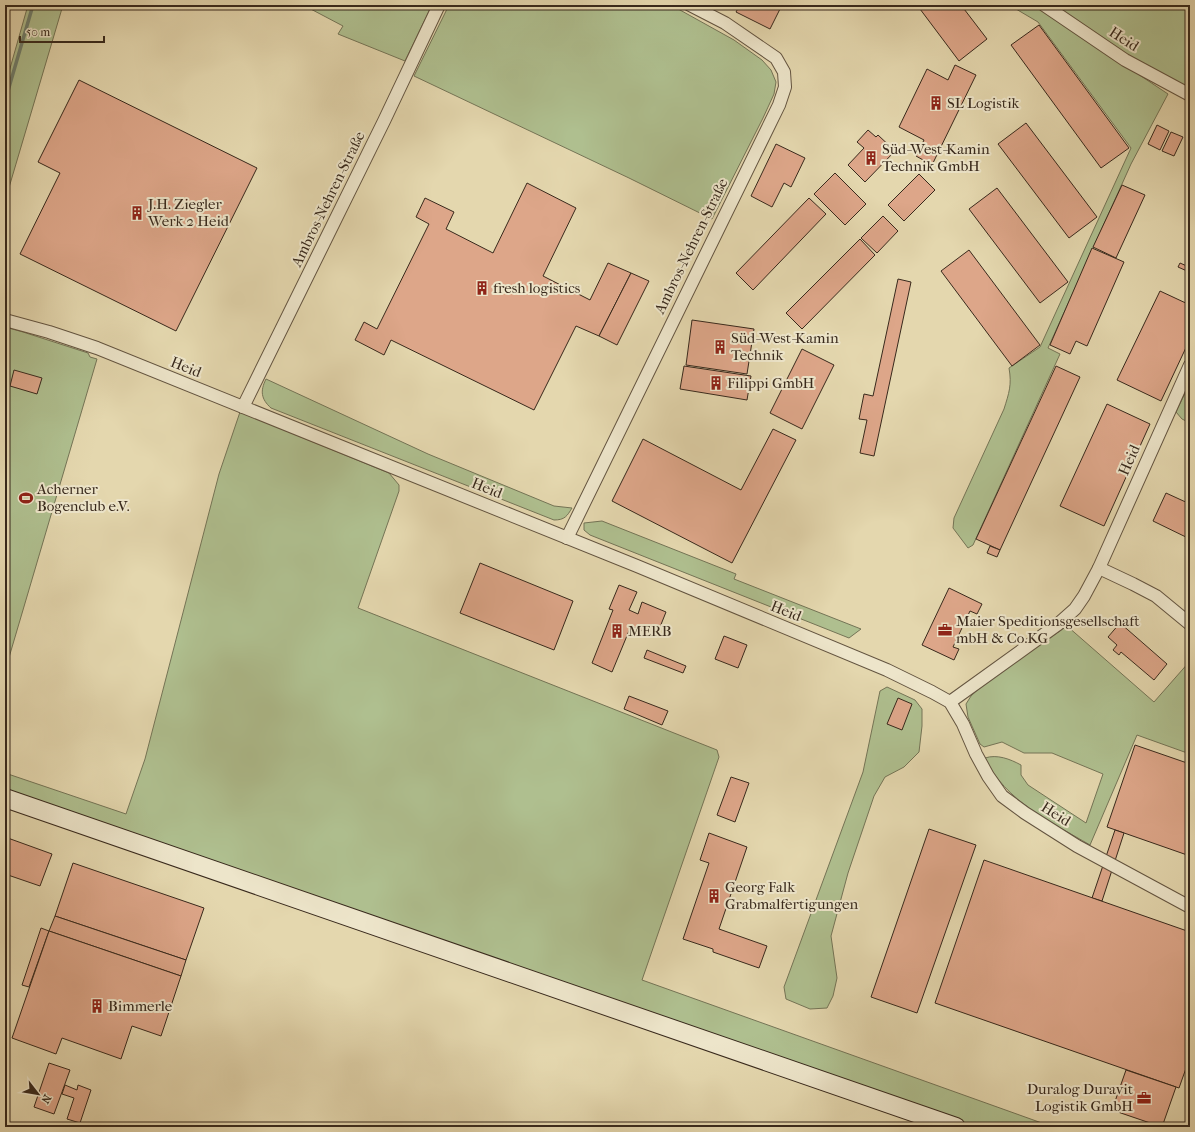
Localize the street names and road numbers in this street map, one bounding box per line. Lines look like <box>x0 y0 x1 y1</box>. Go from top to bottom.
street label: Heid <box>1106 23 1143 56</box>
street label: Ambros-Nehren-Straße <box>287 128 369 271</box>
street label: Ambros-Nehren-Straße <box>650 175 732 318</box>
street label: Heid <box>168 353 205 382</box>
street label: Heid <box>1114 441 1144 478</box>
street label: Heid <box>469 474 506 503</box>
street label: Heid <box>768 597 805 626</box>
street label: Heid <box>1038 798 1075 830</box>

